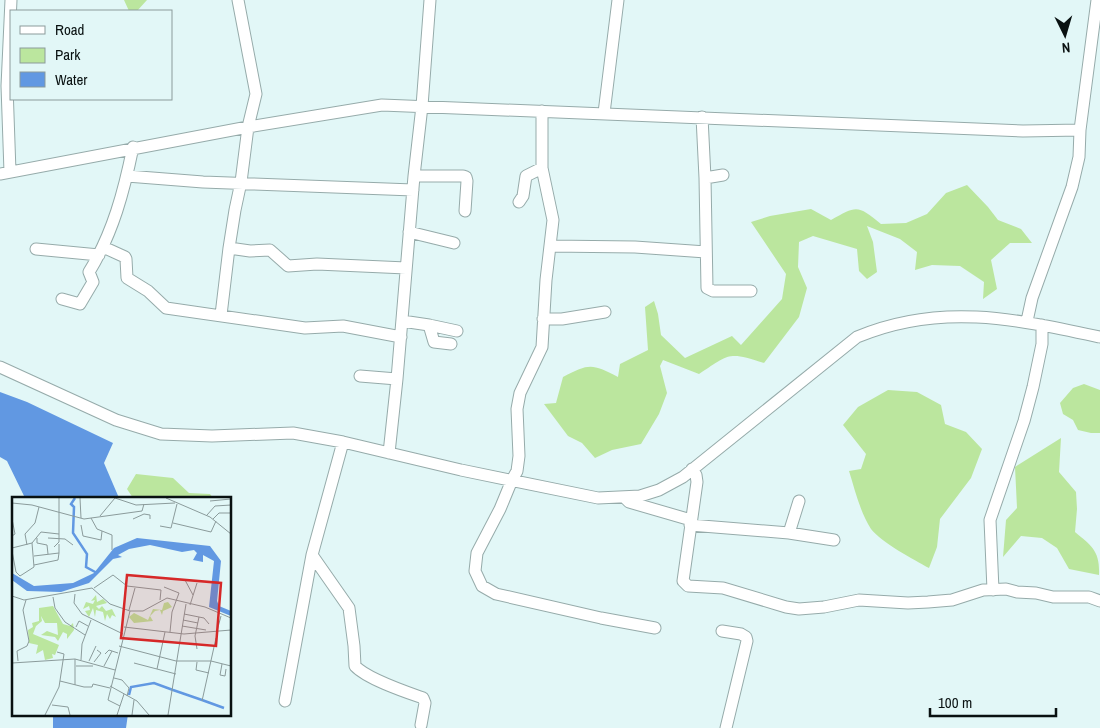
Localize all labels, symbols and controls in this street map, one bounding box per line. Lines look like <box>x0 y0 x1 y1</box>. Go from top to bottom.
legend <box>10 10 172 100</box>
north arrow <box>1040 10 1090 60</box>
text: Road <box>55 19 84 40</box>
text: N <box>1061 39 1071 57</box>
text: Park <box>55 44 81 65</box>
text: Water <box>55 69 87 90</box>
inset map <box>12 497 231 716</box>
scale bar <box>930 686 1056 718</box>
text: 100 m <box>938 692 972 713</box>

